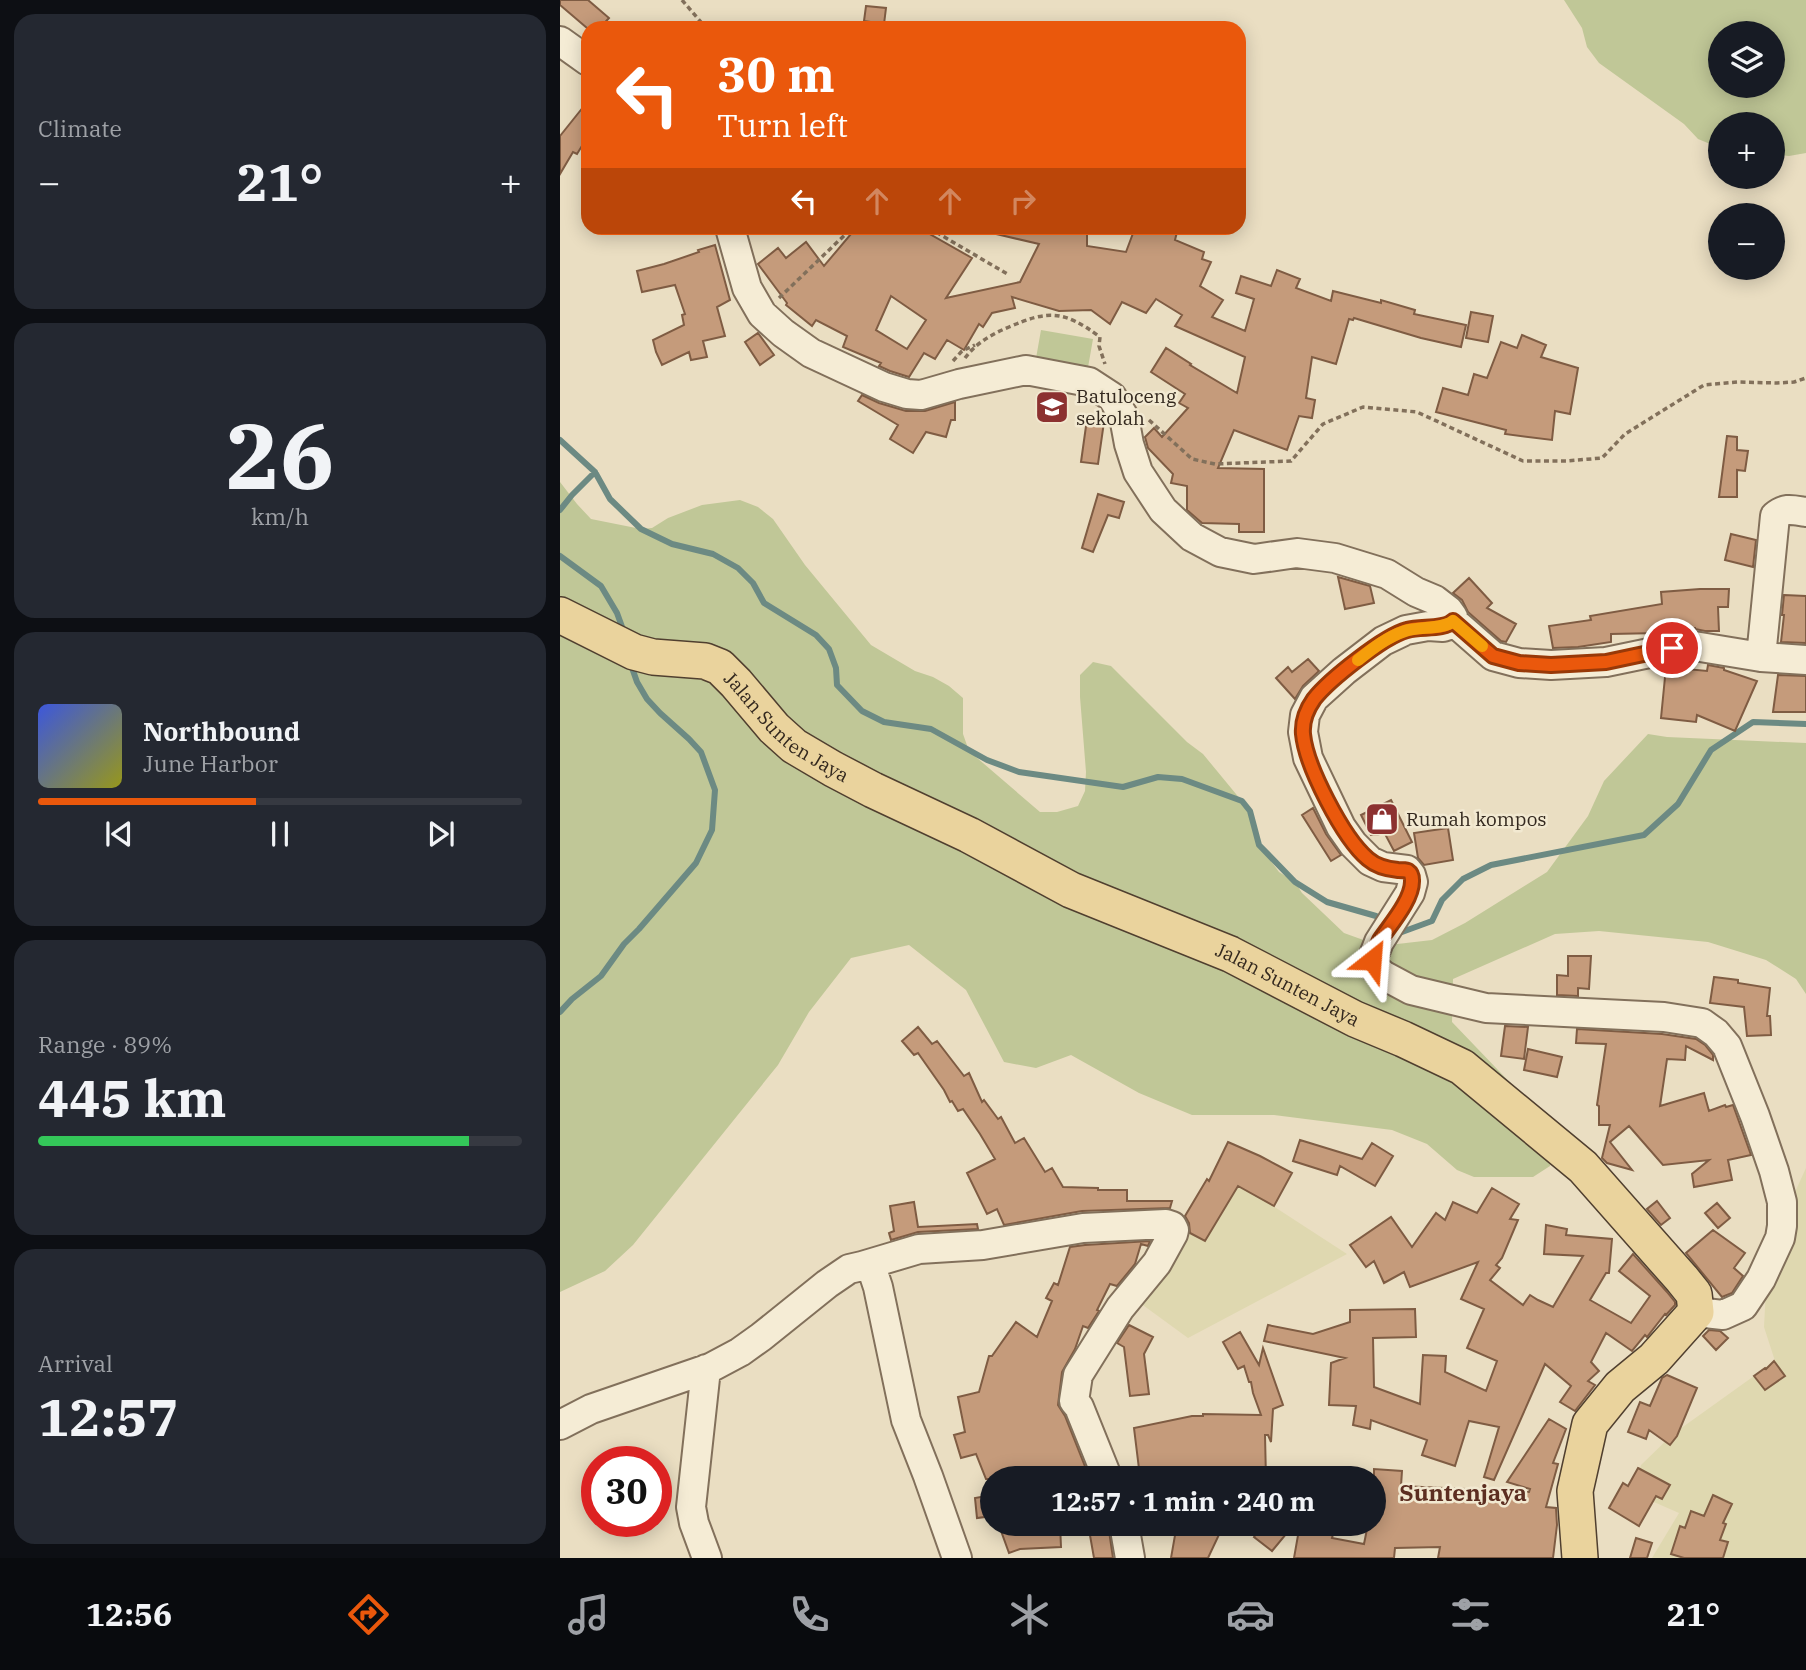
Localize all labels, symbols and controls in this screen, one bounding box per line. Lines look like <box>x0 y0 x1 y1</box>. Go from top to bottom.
map controls <box>1708 21 1785 280</box>
button: layers <box>1708 21 1785 98</box>
text: 30 m <box>717 42 835 105</box>
icon: left <box>602 49 693 140</box>
text: Turn left <box>717 104 848 146</box>
button: + <box>1708 112 1785 189</box>
text: Climate <box>38 113 122 143</box>
text: 21° <box>237 148 323 215</box>
text: − <box>38 157 61 206</box>
text: + <box>499 157 522 206</box>
icon: left <box>785 182 823 220</box>
icon: ahead <box>858 182 896 220</box>
icon: ahead <box>931 182 969 220</box>
icon: right <box>1004 182 1042 220</box>
button: − <box>1708 203 1785 280</box>
place label: Batuloceng sekolah <box>1076 384 1177 430</box>
school or university icon: Batuloceng sekolah <box>1033 388 1071 426</box>
text: 26 <box>225 396 335 514</box>
text: km/h <box>251 501 309 531</box>
pin <box>1642 618 1702 678</box>
icon: arrive <box>1653 629 1691 667</box>
street label: Jalan Sunten Jaya <box>719 666 853 787</box>
text: Northbound <box>143 714 300 748</box>
text: June Harbor <box>143 748 278 778</box>
shop icon: Rumah kompos <box>1363 800 1401 838</box>
place label: Rumah kompos <box>1406 807 1547 831</box>
icon: previous <box>100 815 138 853</box>
icon: pause <box>261 815 299 853</box>
icon: next <box>422 815 460 853</box>
position arrow <box>1335 923 1409 997</box>
street label: Jalan Sunten Jaya <box>1212 937 1364 1031</box>
text: Range · 89% <box>38 1029 172 1059</box>
text: 445 km <box>38 1064 227 1131</box>
text: Arrival <box>38 1348 113 1378</box>
text: 12:57 <box>38 1383 179 1450</box>
speed limit sign: 30 <box>581 1446 672 1537</box>
district label: Suntenjaya <box>1399 1477 1527 1507</box>
text: 12:57 · 1 min · 240 m <box>1051 1484 1315 1518</box>
icon: directions <box>344 1590 393 1639</box>
icon: music <box>564 1590 613 1639</box>
icon: phone <box>785 1590 834 1639</box>
icon: climate <box>1005 1590 1054 1639</box>
icon: car <box>1226 1590 1275 1639</box>
icon: filters <box>1446 1590 1495 1639</box>
text: 12:56 <box>86 1593 172 1635</box>
text: 21° <box>1667 1593 1720 1635</box>

